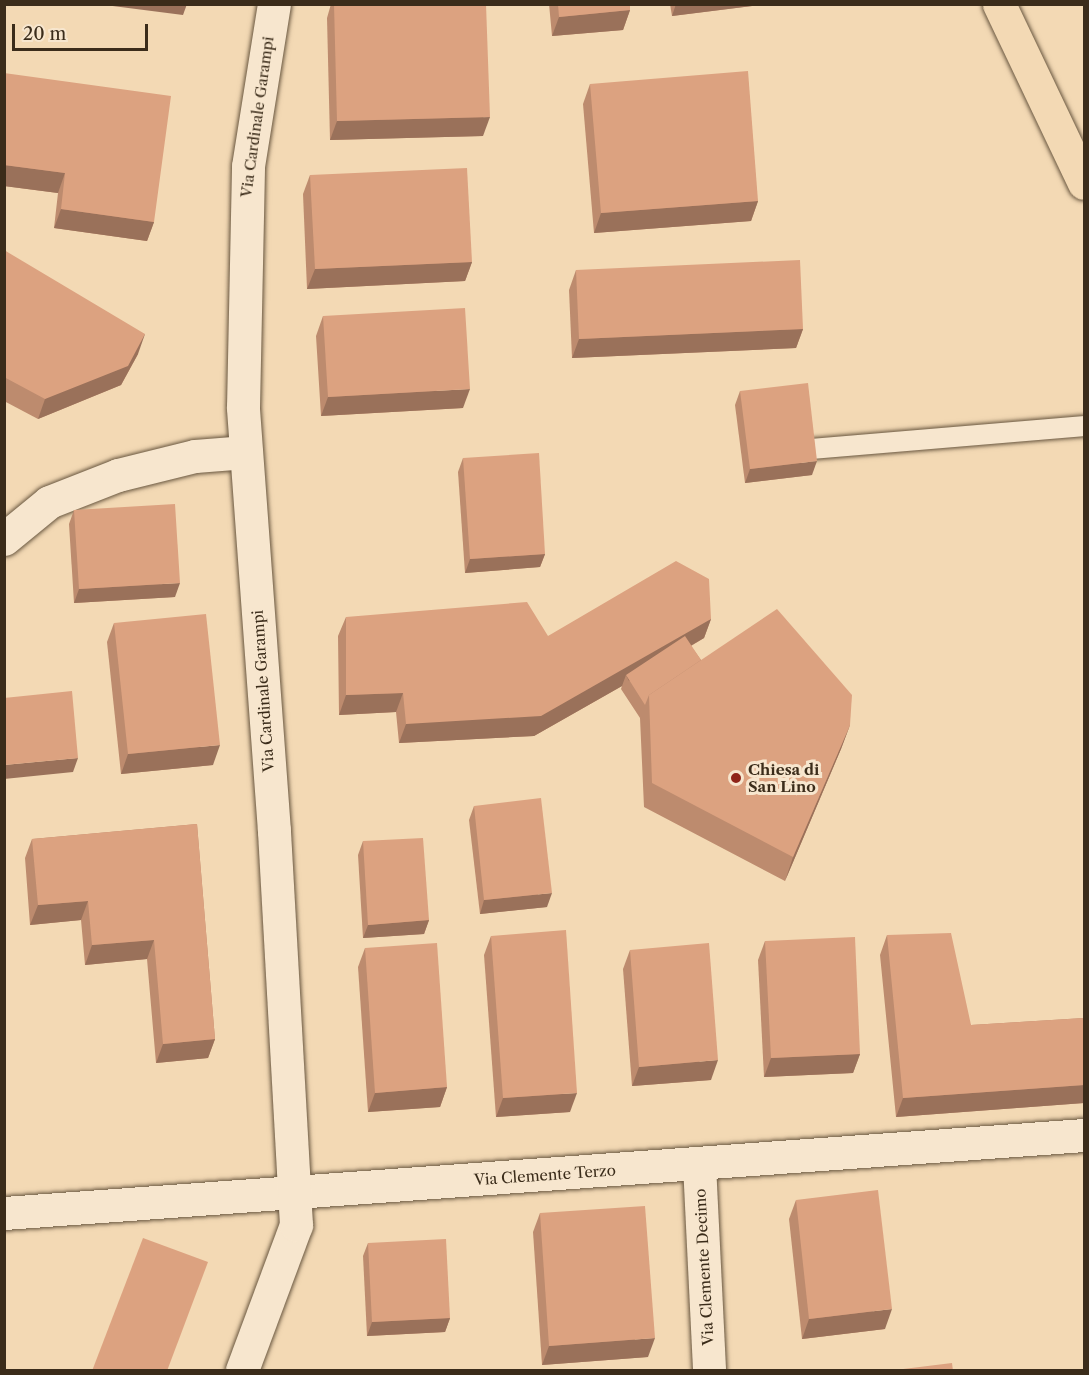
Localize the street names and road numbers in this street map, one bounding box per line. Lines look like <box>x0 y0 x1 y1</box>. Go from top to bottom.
street label: Via Cardinale Garampi <box>237 35 277 199</box>
street label: Via Cardinale Garampi <box>248 609 278 773</box>
street label: Via Clemente Terzo <box>473 1161 617 1189</box>
street label: Via Clemente Decimo <box>691 1188 717 1346</box>

